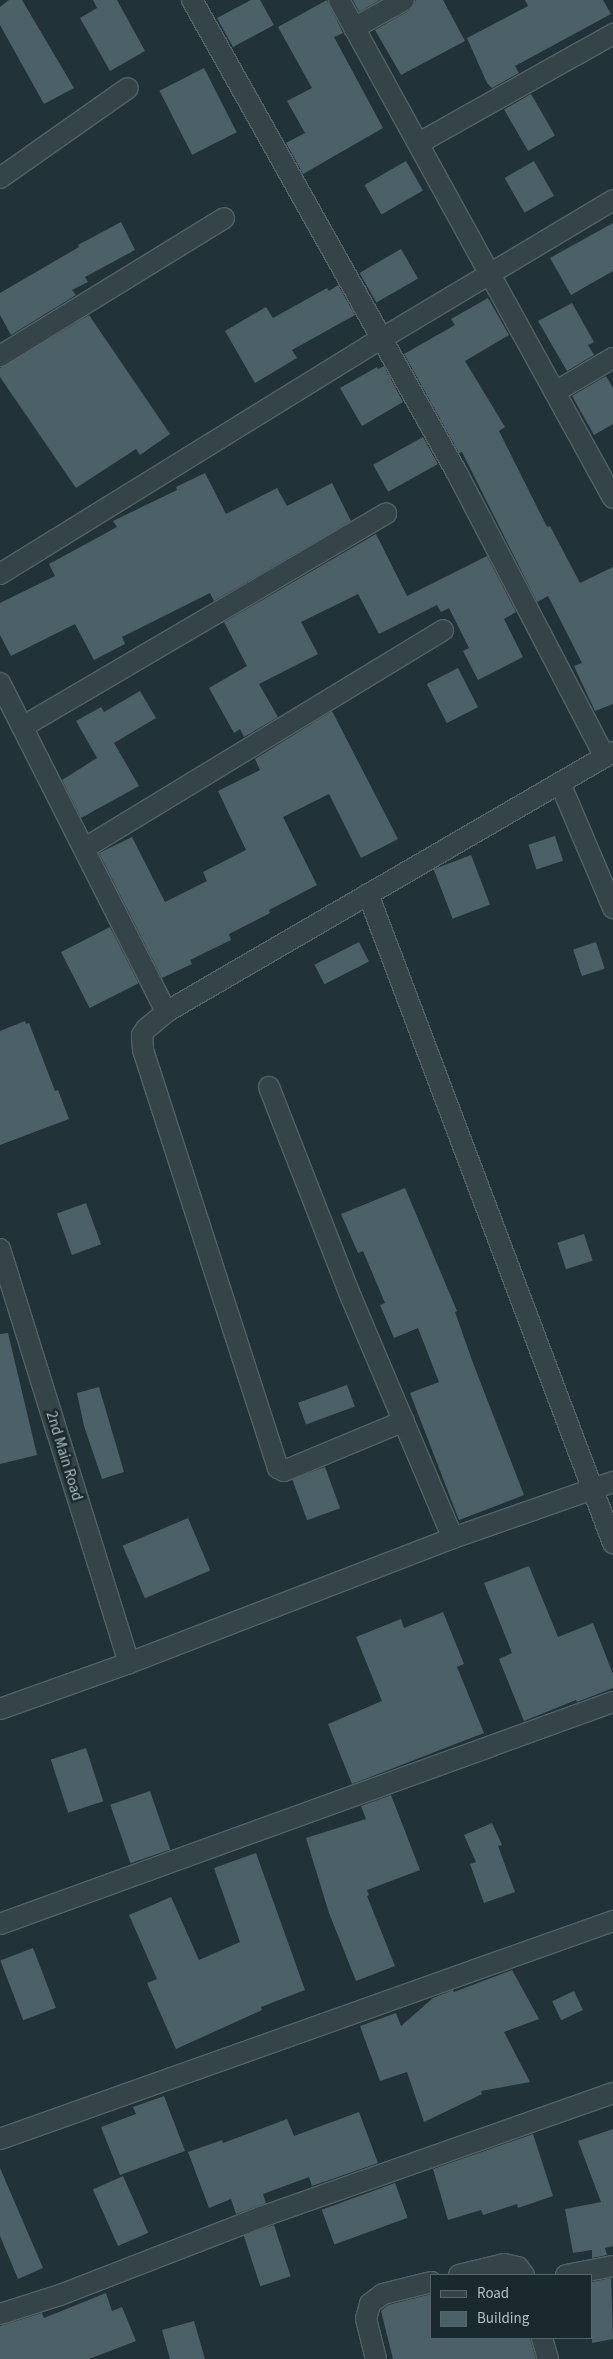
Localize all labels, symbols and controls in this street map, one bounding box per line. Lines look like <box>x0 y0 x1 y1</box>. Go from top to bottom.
street label: 2nd Main Road <box>42 1409 86 1503</box>
legend <box>430 2274 593 2339</box>
text: Road <box>477 2283 509 2304</box>
text: Building <box>477 2308 529 2329</box>

